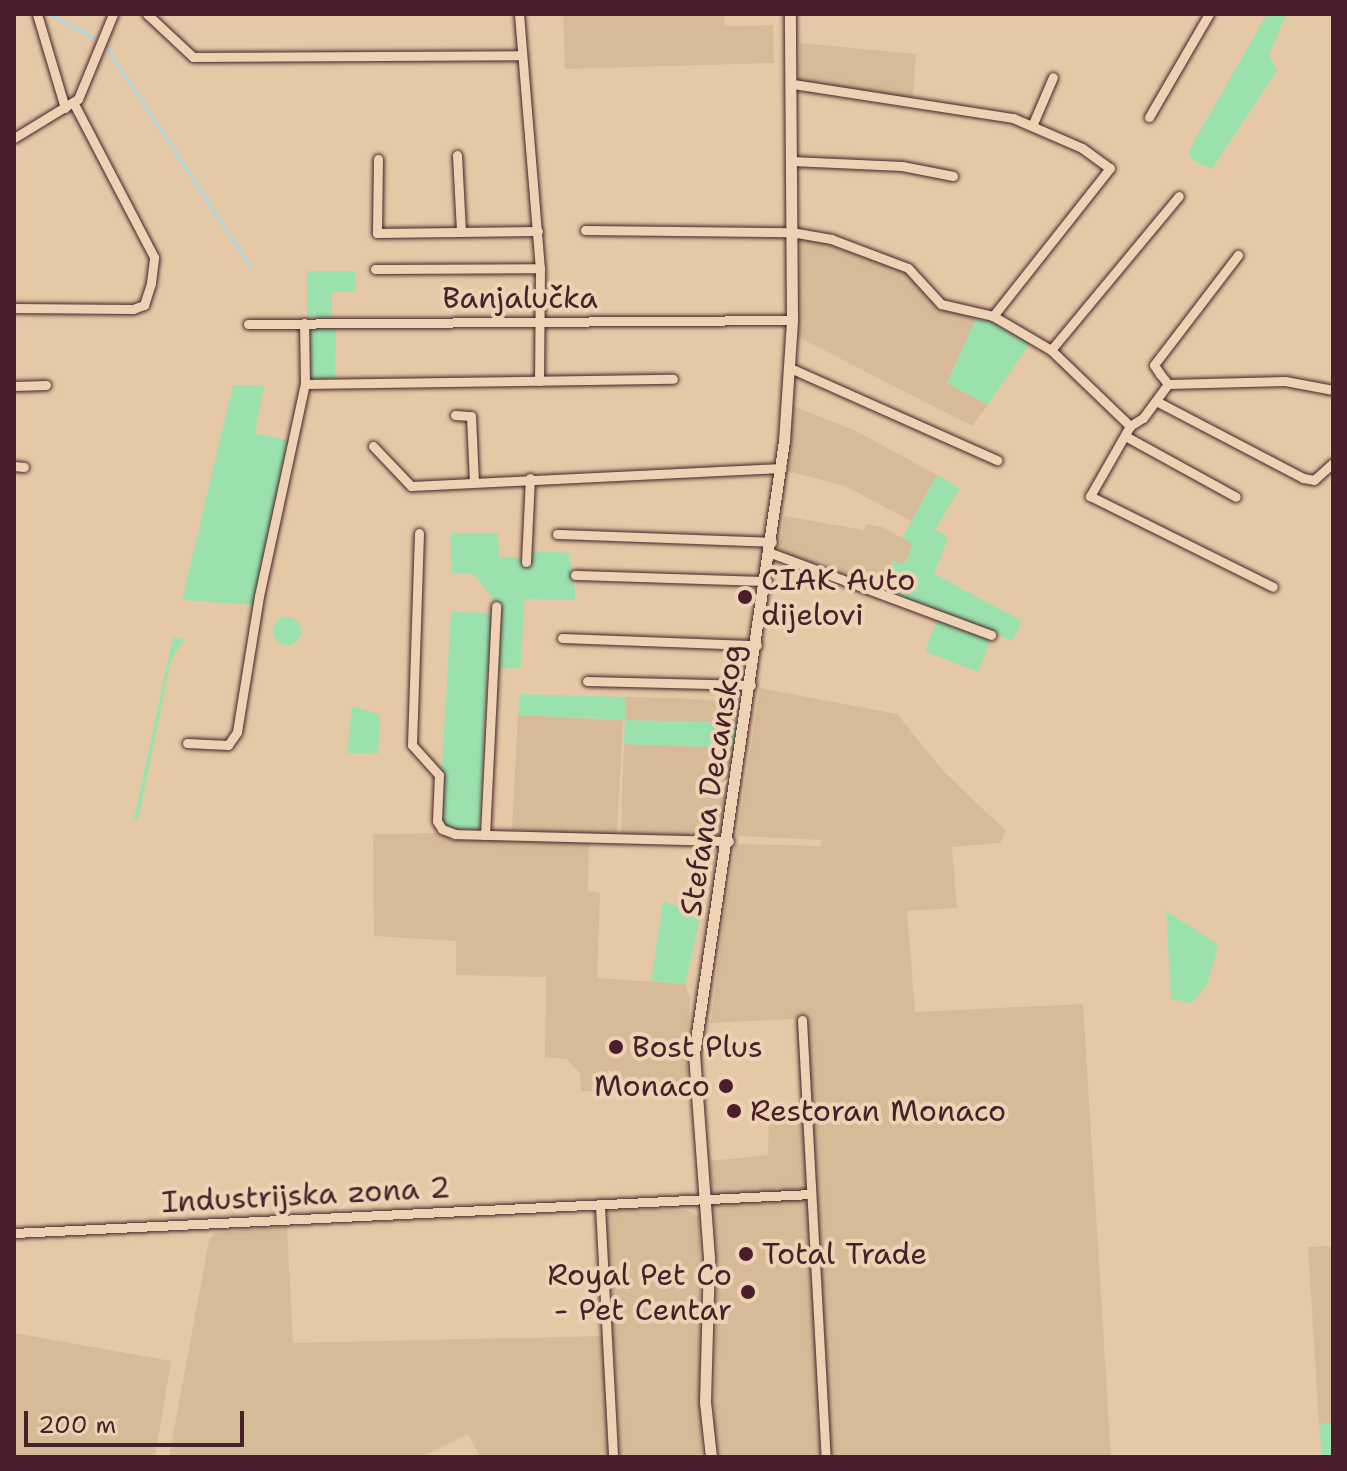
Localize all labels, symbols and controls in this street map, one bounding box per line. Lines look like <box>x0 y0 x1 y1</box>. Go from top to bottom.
street label: Banjalučka <box>442 280 598 316</box>
place label: CIAK Auto dijelovi <box>761 562 915 632</box>
marker: CIAK Auto dijelovi <box>736 588 754 606</box>
street label: Stefana Decanskog <box>673 641 751 919</box>
place label: Bost Plus <box>632 1029 763 1065</box>
marker: Bost Plus <box>607 1038 625 1056</box>
place label: Monaco <box>594 1068 710 1104</box>
marker: Monaco <box>717 1077 735 1095</box>
place label: Restoran Monaco <box>750 1093 1006 1129</box>
marker: Restoran Monaco <box>725 1102 743 1120</box>
street label: Industrijska zona 2 <box>161 1169 451 1221</box>
place label: Total Trade <box>762 1236 927 1272</box>
marker: Total Trade <box>737 1245 755 1263</box>
place label: Royal Pet Co - Pet Centar <box>547 1257 732 1328</box>
marker: Royal Pet Co - Pet Centar <box>739 1283 757 1301</box>
scale bar <box>28 1395 248 1445</box>
text: 200 m <box>38 1409 116 1441</box>

